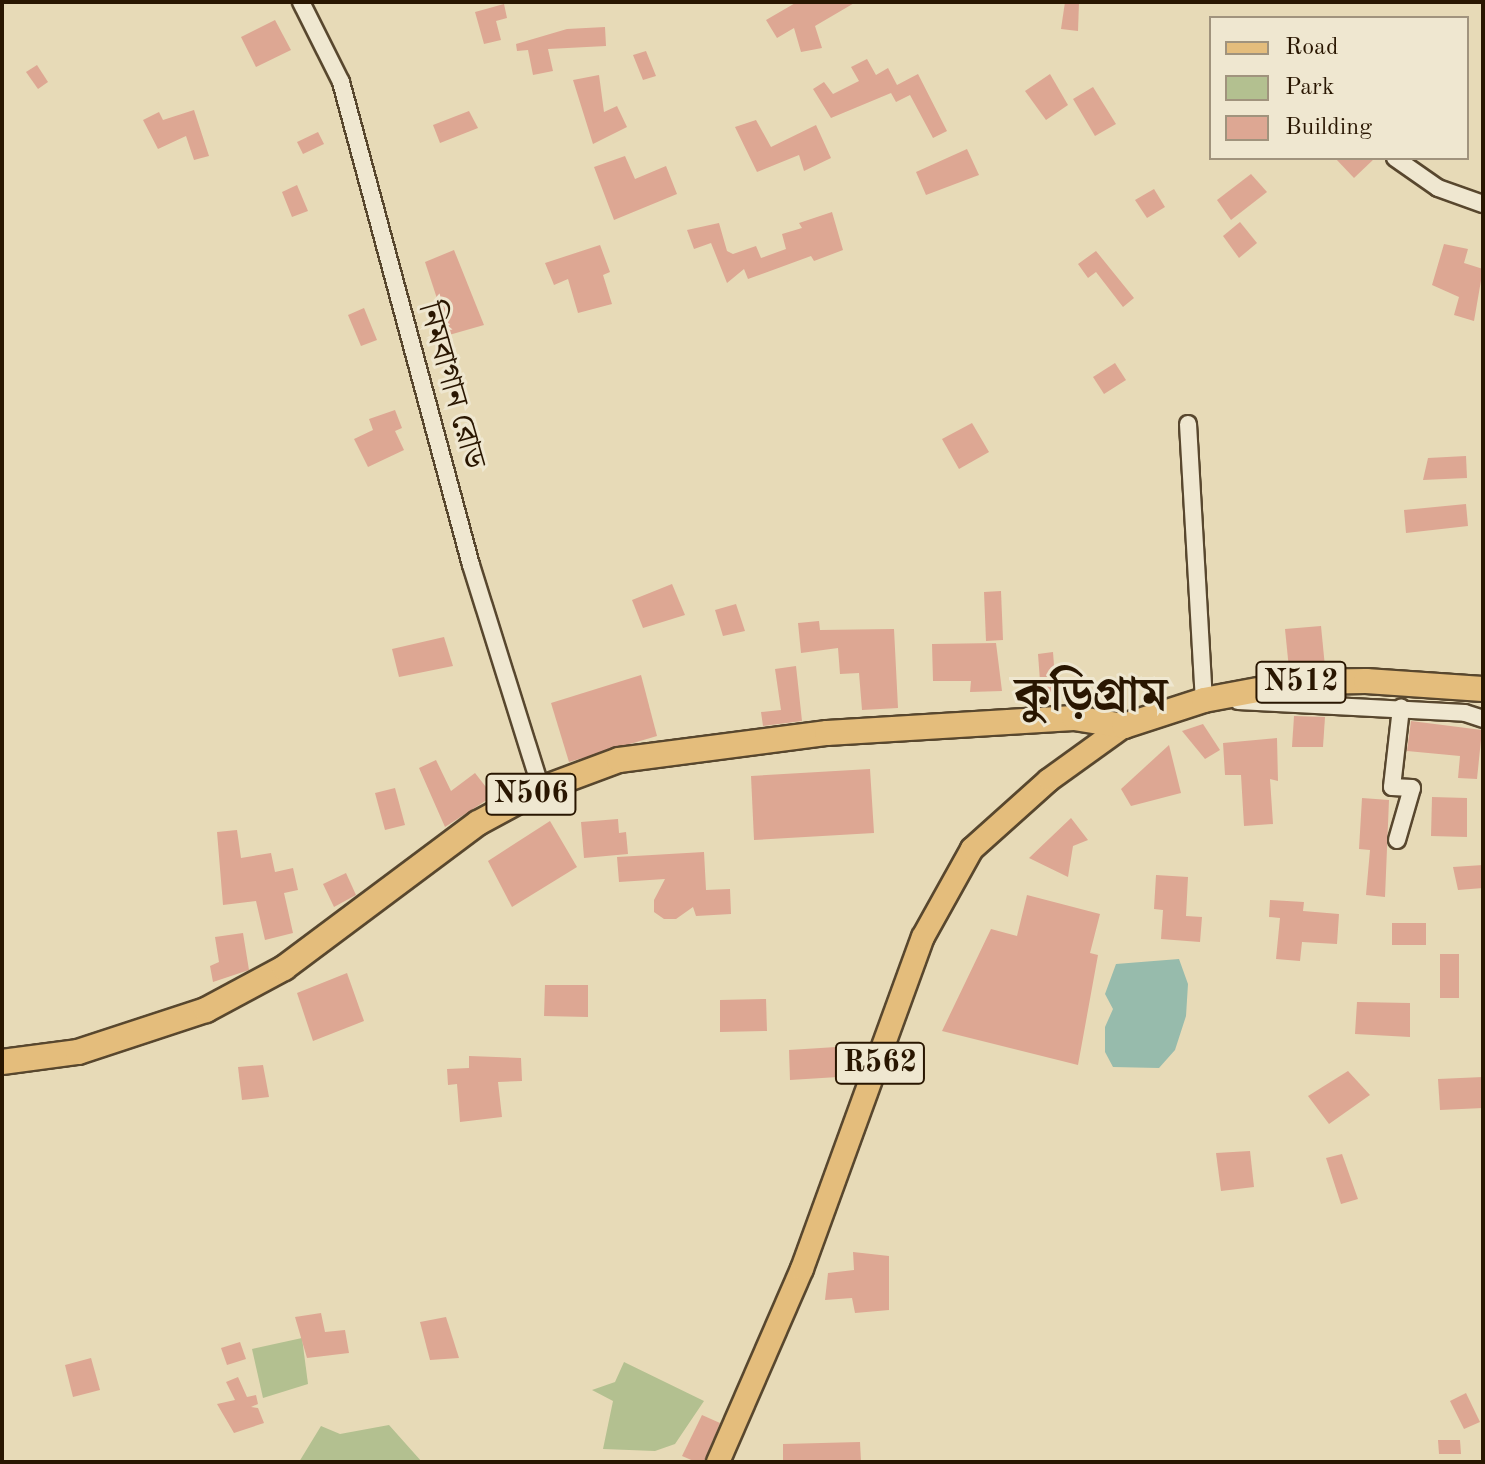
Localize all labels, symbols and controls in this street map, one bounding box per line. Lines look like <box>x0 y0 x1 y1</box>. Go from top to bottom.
legend <box>1209 16 1469 160</box>
text: Road <box>1285 36 1338 60</box>
text: Park <box>1285 76 1334 100</box>
text: Building <box>1285 116 1372 140</box>
street label: নিমবাগান রোড <box>408 299 492 473</box>
road number: N512 <box>1255 656 1347 708</box>
district label: কুড়িগ্রাম <box>1014 669 1168 727</box>
road number: N506 <box>485 768 577 820</box>
road number: R562 <box>834 1037 926 1089</box>

